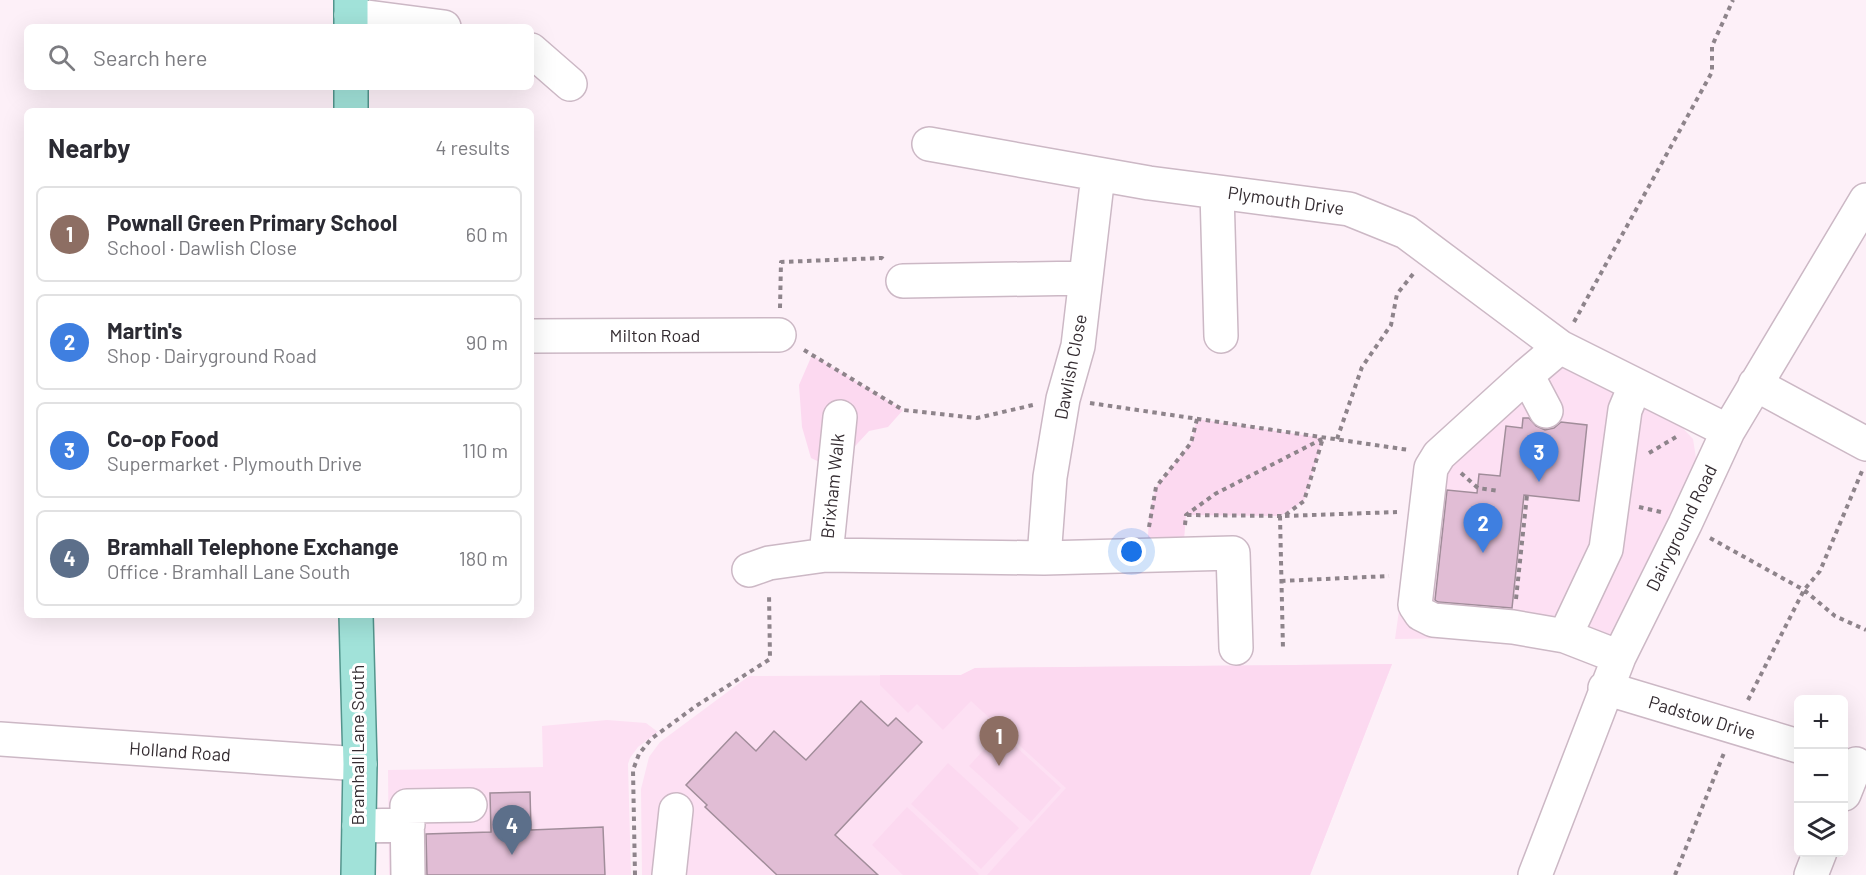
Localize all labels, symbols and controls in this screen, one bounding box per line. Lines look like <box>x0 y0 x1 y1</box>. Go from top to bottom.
search box <box>24 24 534 90</box>
icon: search <box>45 41 78 74</box>
text: Search here <box>93 44 207 70</box>
text: Nearby <box>48 132 130 163</box>
text: 4 results <box>435 135 510 159</box>
street label: Plymouth Drive <box>1227 181 1346 219</box>
text: Pownall Green Primary School <box>107 209 397 235</box>
text: 1 <box>66 222 73 246</box>
text: 60 m <box>466 222 508 246</box>
text: School · Dawlish Close <box>107 235 297 259</box>
street label: Dawlish Close <box>1049 312 1091 421</box>
text: Martin's <box>107 317 182 343</box>
street label: Milton Road <box>610 324 700 346</box>
text: 2 <box>64 330 75 354</box>
text: 90 m <box>466 330 508 354</box>
text: Shop · Dairyground Road <box>107 343 317 367</box>
text: Co-op Food <box>107 425 219 451</box>
street label: Brixham Walk <box>816 432 848 540</box>
pin: 3 <box>1520 432 1558 482</box>
text: 3 <box>64 438 75 462</box>
text: 110 m <box>462 438 508 462</box>
text: Supermarket · Plymouth Drive <box>107 451 362 475</box>
street label: Dairyground Road <box>1641 461 1721 594</box>
pin: 2 <box>1464 504 1502 553</box>
text: Bramhall Telephone Exchange <box>107 533 399 559</box>
your location <box>1117 537 1146 566</box>
text: 4 <box>63 546 76 570</box>
text: 180 m <box>459 546 508 570</box>
text: Office · Bramhall Lane South <box>107 559 350 583</box>
street label: Bramhall Lane South <box>346 664 368 826</box>
street label: Padstow Drive <box>1646 690 1758 744</box>
map controls <box>1794 695 1848 857</box>
button: + <box>1794 695 1848 749</box>
pin: 1 <box>980 716 1018 766</box>
street label: Holland Road <box>128 736 232 766</box>
button: − <box>1794 749 1848 803</box>
button: layers <box>1794 803 1848 857</box>
pin: 4 <box>492 806 532 855</box>

